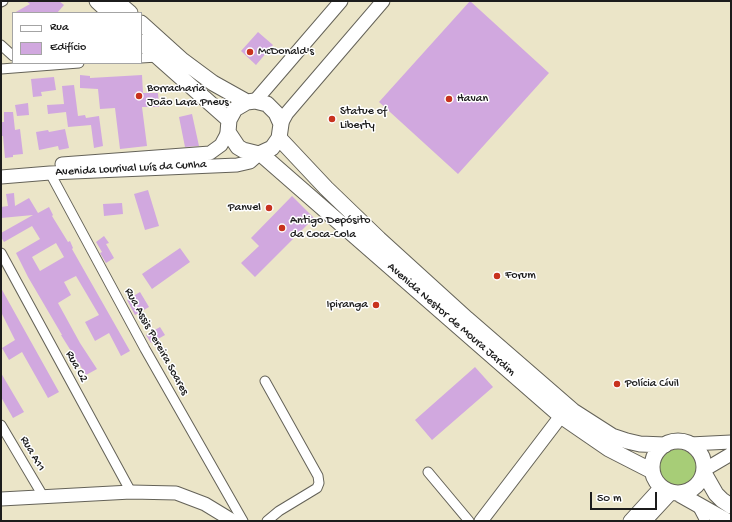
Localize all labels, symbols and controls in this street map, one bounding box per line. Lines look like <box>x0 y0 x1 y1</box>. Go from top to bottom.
legend <box>12 12 142 64</box>
text: Rua <box>50 21 69 35</box>
text: Edifício <box>50 41 86 55</box>
place label: McDonald's <box>258 45 314 59</box>
marker: McDonald's <box>245 47 255 57</box>
place label: Borracharia João Lara Pneus <box>147 82 229 110</box>
marker: Borracharia João Lara Pneus <box>134 91 144 101</box>
place label: Havan <box>457 92 488 106</box>
marker: Havan <box>444 94 454 104</box>
place label: Statue of Liberty <box>340 105 387 133</box>
marker: Statue of Liberty <box>327 114 337 124</box>
street label: Avenida Lourival Luís da Cunha <box>55 158 207 180</box>
place label: Panvel <box>228 201 261 215</box>
marker: Panvel <box>264 203 274 213</box>
place label: Antigo Depósito da Coca-Cola <box>290 214 370 242</box>
marker: Antigo Depósito da Coca-Cola <box>277 223 287 233</box>
street label: Avenida Nestor de Moura Jardim <box>384 260 518 380</box>
place label: Forum <box>505 269 536 283</box>
marker: Forum <box>492 271 502 281</box>
street label: Rua Assis Pereira Soares <box>121 286 191 398</box>
place label: Ipiranga <box>327 298 368 312</box>
marker: Ipiranga <box>371 300 381 310</box>
street label: Rua C2 <box>62 349 90 385</box>
place label: Polícia Cívil <box>625 377 679 391</box>
marker: Polícia Cívil <box>612 379 622 389</box>
street label: Rua A11 <box>16 434 48 474</box>
scale bar <box>592 484 659 510</box>
text: 50 m <box>597 492 622 506</box>

